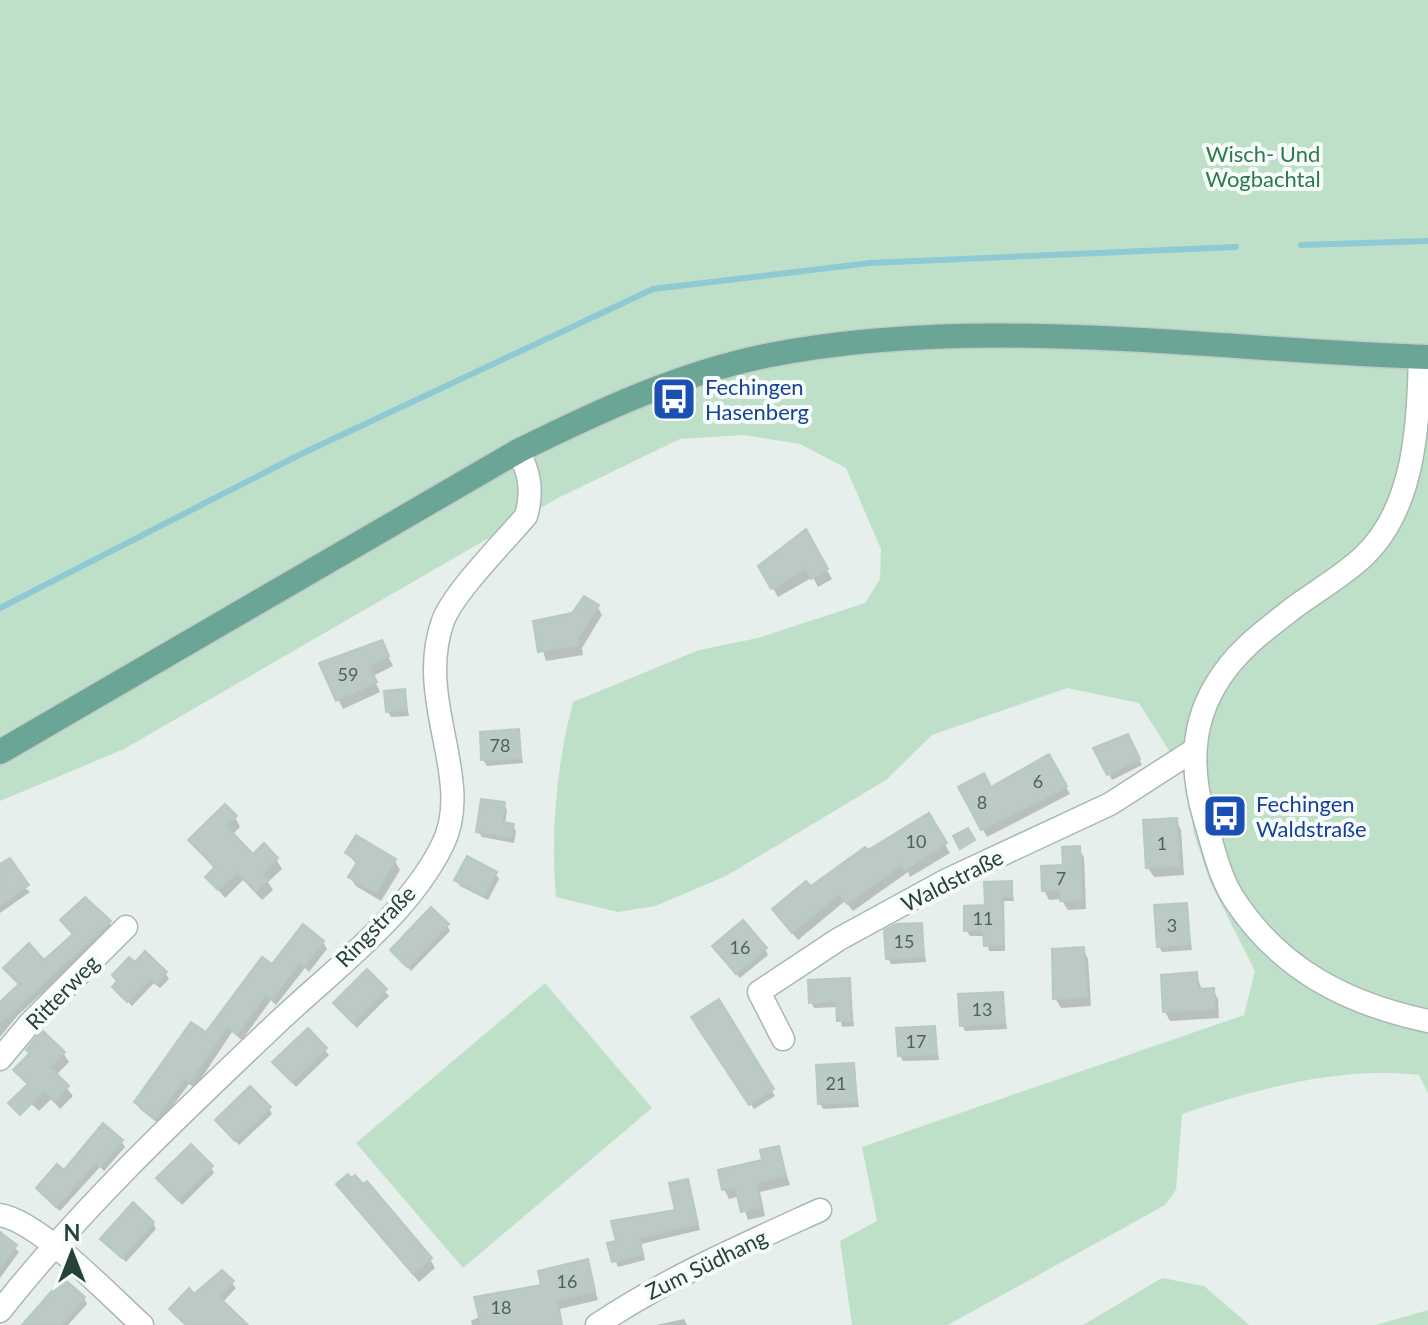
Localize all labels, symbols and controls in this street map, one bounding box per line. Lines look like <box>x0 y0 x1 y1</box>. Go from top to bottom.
park label: Wisch- Und Wogbachtal <box>1205 140 1321 192</box>
place label: Fechingen Hasenberg <box>705 373 809 425</box>
bus stop icon: Fechingen Hasenberg <box>650 375 698 423</box>
house number: 59 <box>338 663 358 685</box>
house number: 78 <box>490 734 510 756</box>
house number: 6 <box>1033 770 1043 792</box>
place label: Fechingen Waldstraße <box>1256 790 1367 842</box>
house number: 8 <box>977 791 987 813</box>
bus stop icon: Fechingen Waldstraße <box>1201 792 1249 840</box>
house number: 10 <box>906 830 926 852</box>
house number: 1 <box>1157 832 1167 854</box>
street label: Waldstraße <box>897 843 1007 917</box>
house number: 7 <box>1056 867 1066 889</box>
street label: Ringstraße <box>329 880 421 972</box>
house number: 11 <box>973 907 993 929</box>
house number: 3 <box>1167 914 1177 936</box>
house number: 15 <box>894 930 914 952</box>
house number: 16 <box>730 936 750 958</box>
street label: Ritterweg <box>20 949 104 1035</box>
house number: 13 <box>972 998 992 1020</box>
house number: 17 <box>906 1030 926 1052</box>
house number: 21 <box>826 1072 846 1094</box>
north arrow <box>32 1213 112 1293</box>
text: N <box>64 1219 80 1246</box>
street label: Zum Südhang <box>641 1223 771 1305</box>
house number: 16 <box>557 1270 577 1292</box>
house number: 18 <box>491 1296 511 1318</box>

